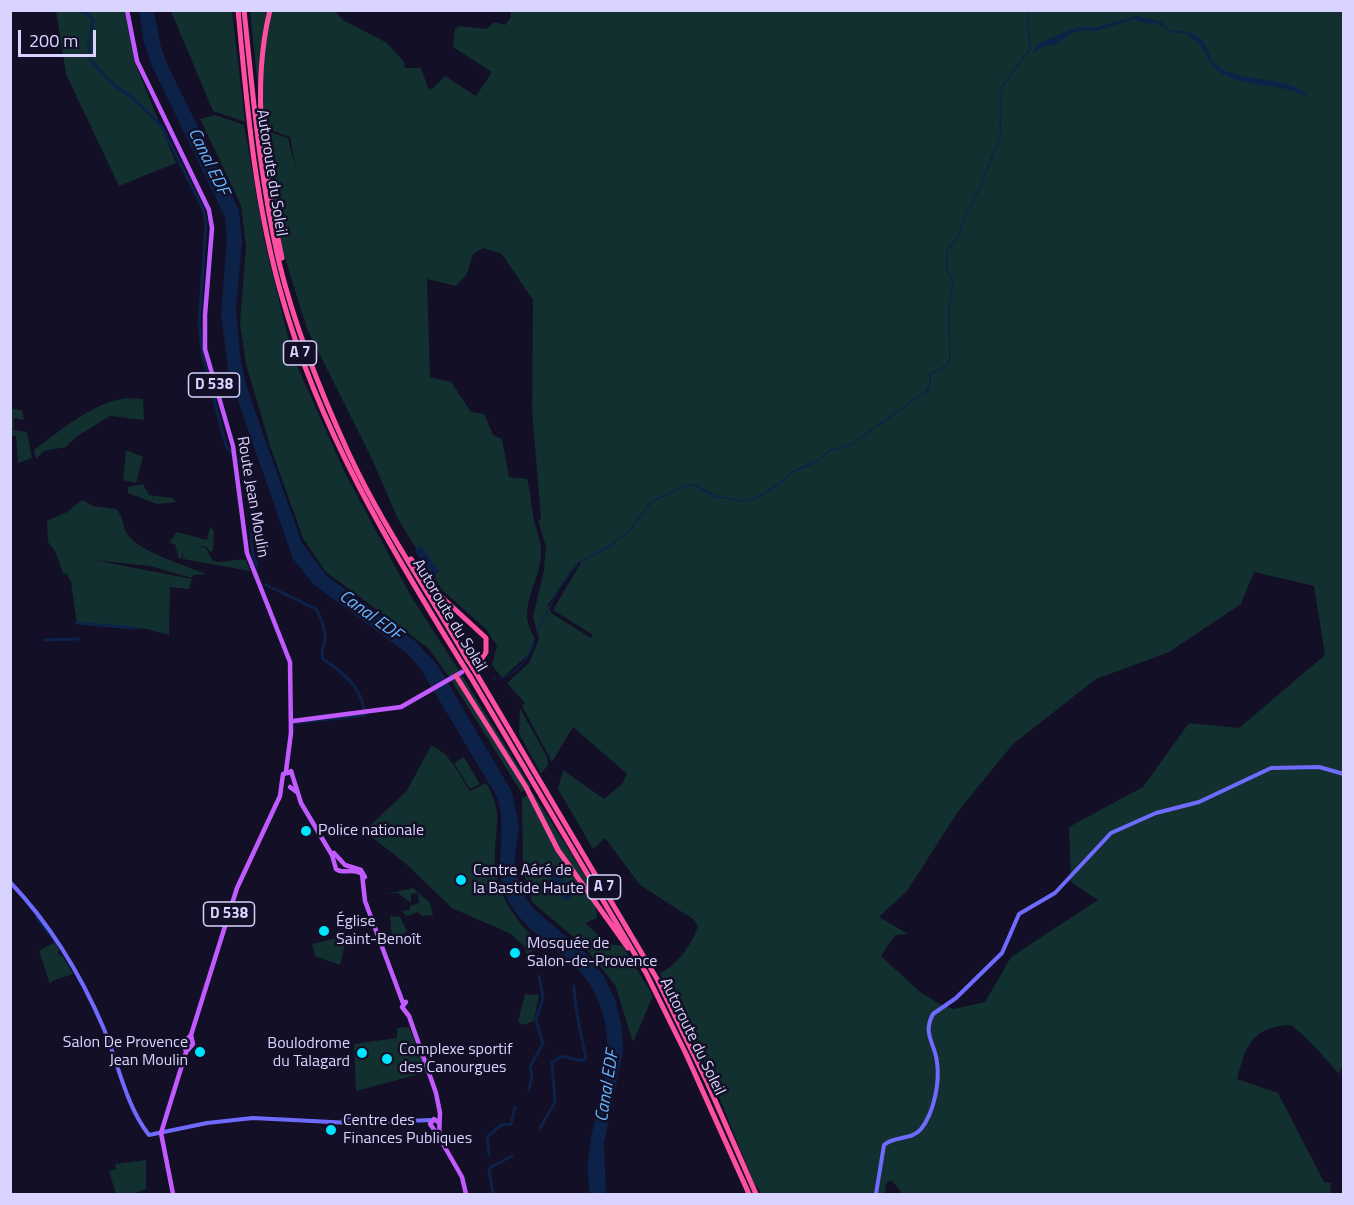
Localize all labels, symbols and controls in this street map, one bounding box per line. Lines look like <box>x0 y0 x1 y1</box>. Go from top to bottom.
scale bar <box>21 18 99 56</box>
text: 200 m <box>29 27 78 54</box>
street label: Autoroute du Soleil <box>251 108 291 238</box>
water label: Canal EDF <box>182 125 234 199</box>
road number: A 7 <box>284 341 316 365</box>
road number: D 538 <box>188 373 240 397</box>
street label: Route Jean Moulin <box>232 435 272 559</box>
street label: Autoroute du Soleil <box>408 556 490 676</box>
water label: Canal EDF <box>334 586 406 646</box>
place label: Police nationale <box>318 821 424 841</box>
marker: Police nationale <box>299 824 313 838</box>
place label: Centre Aéré de la Bastide Haute <box>473 861 584 899</box>
marker: Centre Aéré de la Bastide Haute <box>454 873 468 887</box>
road number: A 7 <box>588 875 620 899</box>
road number: D 538 <box>204 902 254 926</box>
place label: Église Saint-Benoît <box>336 912 421 950</box>
marker: Église Saint-Benoît <box>317 924 331 938</box>
place label: Mosquée de Salon-de-Provence <box>527 934 657 972</box>
marker: Mosquée de Salon-de-Provence <box>508 946 522 960</box>
street label: Autoroute du Soleil <box>655 975 729 1099</box>
place label: Salon De Provence Jean Moulin <box>63 1033 188 1071</box>
place label: Boulodrome du Talagard <box>267 1034 350 1072</box>
place label: Complexe sportif des Canourgues <box>399 1040 512 1078</box>
marker: Salon De Provence Jean Moulin <box>193 1045 207 1059</box>
marker: Boulodrome du Talagard <box>355 1046 369 1060</box>
water label: Canal EDF <box>592 1049 624 1123</box>
marker: Complexe sportif des Canourgues <box>380 1052 394 1066</box>
place label: Centre des Finances Publiques <box>343 1111 472 1149</box>
marker: Centre des Finances Publiques <box>324 1123 338 1137</box>

